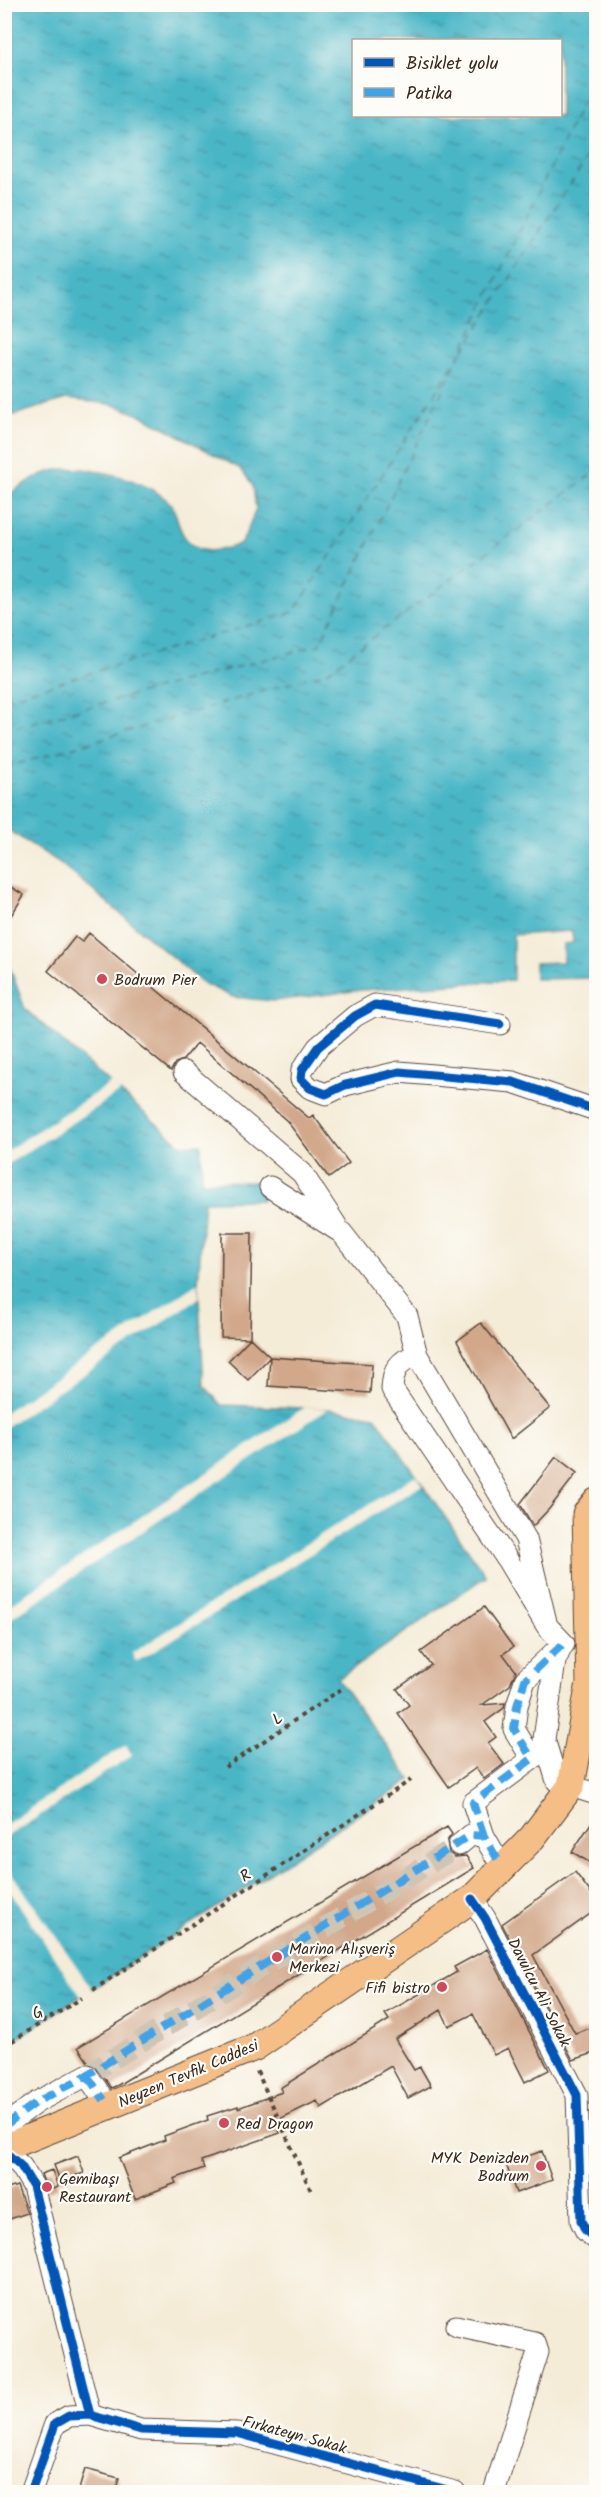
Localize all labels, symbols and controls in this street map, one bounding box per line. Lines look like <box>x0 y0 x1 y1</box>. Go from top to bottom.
legend <box>352 39 562 117</box>
text: Bisiklet yolu <box>406 50 499 79</box>
text: Patika <box>406 80 452 109</box>
place label: Bodrum Pier <box>114 968 198 993</box>
marker: Bodrum Pier <box>95 972 109 986</box>
street label: L <box>267 1706 288 1732</box>
street label: R <box>235 1863 257 1889</box>
street label: Davulcu Ali Sokak <box>500 1934 577 2052</box>
place label: Marina Alışveriş Merkezi <box>289 1937 395 1980</box>
marker: Marina Alışveriş Merkezi <box>270 1950 284 1964</box>
place label: Fifi bistro <box>365 1976 430 2001</box>
marker: Fifi bistro <box>435 1980 449 1994</box>
street label: G <box>27 2000 49 2026</box>
street label: Neyzen Tevfik Caddesi <box>114 2033 264 2115</box>
place label: Red Dragon <box>236 2112 313 2137</box>
marker: Red Dragon <box>217 2116 231 2130</box>
place label: MYK Denizden Bodrum <box>431 2146 529 2189</box>
marker: MYK Denizden Bodrum <box>534 2159 548 2173</box>
place label: Gemibaşı Restaurant <box>59 2167 132 2210</box>
marker: Gemibaşı Restaurant <box>40 2180 54 2194</box>
street label: Fırkateyn Sokak <box>240 2410 350 2461</box>

